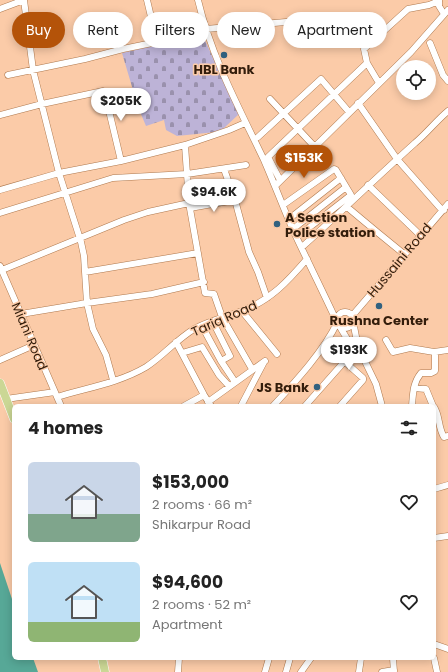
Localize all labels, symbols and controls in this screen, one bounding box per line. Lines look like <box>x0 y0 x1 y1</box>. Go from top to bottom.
chip: Buy <box>12 12 65 48</box>
chip: Rent <box>73 12 133 48</box>
chip: Filters <box>141 12 209 48</box>
chip: New <box>217 12 275 48</box>
chip: Apartment <box>283 12 387 48</box>
marker: HBL Bank <box>219 50 229 60</box>
place label: HBL Bank <box>193 60 255 79</box>
map controls <box>396 60 436 100</box>
button: locate <box>396 60 436 100</box>
pin: $205K <box>93 88 149 122</box>
text: $205K <box>100 91 142 110</box>
pin: $153K <box>276 145 332 179</box>
text: $153K <box>285 148 323 167</box>
pin: $94.6K <box>181 179 247 213</box>
text: $94.6K <box>191 182 237 201</box>
place label: A Section Police station <box>285 208 375 242</box>
marker: A Section Police station <box>272 219 282 229</box>
street label: Hussaini Road <box>363 219 436 302</box>
street label: Tariq Road <box>188 296 260 341</box>
street label: Miani Road <box>7 299 52 373</box>
marker: Rushna Center <box>374 301 384 311</box>
place label: Rushna Center <box>329 311 429 330</box>
pin: $193K <box>321 337 377 371</box>
text: $193K <box>330 340 368 359</box>
place label: JS Bank <box>257 378 309 397</box>
marker: JS Bank <box>312 382 322 392</box>
text: 4 homes <box>28 416 103 440</box>
icon: filters <box>398 417 420 439</box>
text: $153,000 <box>152 470 229 494</box>
icon: home <box>60 478 108 526</box>
icon: heart <box>398 491 420 513</box>
text: 2 rooms · 66 m² <box>152 495 252 514</box>
text: Shikarpur Road <box>152 515 251 534</box>
text: $94,600 <box>152 570 223 594</box>
icon: home <box>60 578 108 626</box>
icon: heart <box>398 591 420 613</box>
text: 2 rooms · 52 m² <box>152 595 251 614</box>
text: Apartment <box>152 615 222 634</box>

